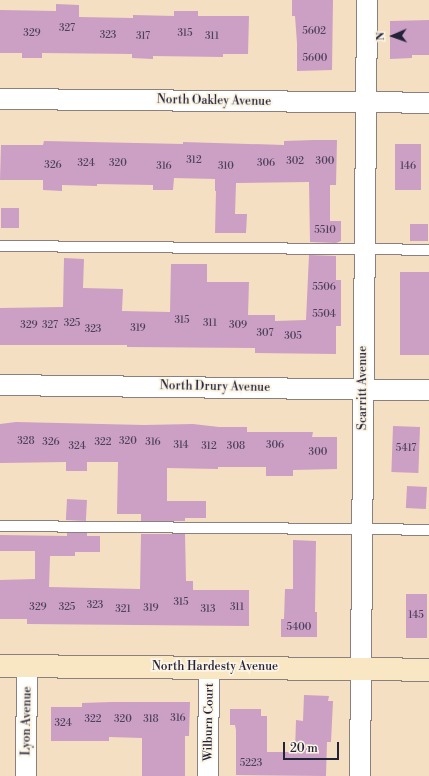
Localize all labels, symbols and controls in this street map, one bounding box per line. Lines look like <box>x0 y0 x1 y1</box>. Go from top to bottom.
north arrow <box>373 16 413 56</box>
house number: 327 <box>59 23 75 35</box>
house number: 5602 <box>302 26 326 38</box>
house number: 329 <box>23 28 41 40</box>
house number: 315 <box>177 28 193 40</box>
house number: 323 <box>100 30 116 42</box>
house number: 317 <box>136 31 150 43</box>
house number: 311 <box>205 31 219 43</box>
text: N <box>374 32 388 41</box>
house number: 5600 <box>303 53 327 65</box>
street label: North Oakley Avenue <box>157 93 271 109</box>
house number: 312 <box>186 155 202 167</box>
house number: 302 <box>286 156 304 168</box>
house number: 300 <box>316 156 334 168</box>
house number: 324 <box>77 158 95 170</box>
house number: 320 <box>109 158 127 170</box>
house number: 306 <box>257 158 275 170</box>
house number: 326 <box>44 160 62 172</box>
house number: 316 <box>156 161 172 173</box>
house number: 310 <box>218 161 234 173</box>
house number: 146 <box>400 161 416 173</box>
house number: 5510 <box>314 225 336 237</box>
house number: 5506 <box>312 282 336 294</box>
house number: 5504 <box>312 309 336 321</box>
house number: 315 <box>174 315 190 327</box>
house number: 325 <box>64 318 80 330</box>
house number: 311 <box>203 318 217 330</box>
house number: 329 <box>20 320 38 332</box>
house number: 327 <box>42 320 58 332</box>
house number: 309 <box>229 320 247 332</box>
house number: 319 <box>130 323 146 335</box>
house number: 323 <box>85 324 101 336</box>
house number: 307 <box>256 328 274 340</box>
house number: 305 <box>284 331 302 343</box>
street label: Scarritt Avenue <box>356 346 370 430</box>
street label: North Drury Avenue <box>160 379 270 395</box>
house number: 328 <box>17 436 35 448</box>
house number: 320 <box>119 436 137 448</box>
house number: 326 <box>42 437 60 449</box>
house number: 322 <box>95 437 111 449</box>
house number: 316 <box>145 437 161 449</box>
house number: 314 <box>173 440 189 452</box>
house number: 306 <box>266 440 284 452</box>
house number: 324 <box>68 441 86 453</box>
house number: 312 <box>201 441 217 453</box>
house number: 308 <box>227 441 245 453</box>
house number: 5417 <box>396 443 416 455</box>
house number: 300 <box>309 447 327 459</box>
house number: 315 <box>173 597 189 609</box>
house number: 323 <box>87 600 103 612</box>
house number: 329 <box>29 602 47 614</box>
house number: 325 <box>59 602 75 614</box>
house number: 311 <box>230 602 244 614</box>
house number: 319 <box>143 603 159 615</box>
house number: 321 <box>115 604 131 616</box>
house number: 313 <box>200 604 216 616</box>
house number: 145 <box>408 610 424 622</box>
house number: 5400 <box>287 622 311 634</box>
street label: North Hardesty Avenue <box>152 660 278 674</box>
street label: Wilburn Court <box>201 683 217 761</box>
street label: Lyon Avenue <box>19 686 35 756</box>
house number: 316 <box>170 713 186 725</box>
house number: 322 <box>85 714 101 726</box>
house number: 320 <box>114 714 132 726</box>
house number: 318 <box>143 714 159 726</box>
house number: 324 <box>54 718 72 730</box>
scale bar <box>285 734 341 760</box>
text: 20 m <box>290 741 318 756</box>
house number: 5223 <box>240 758 262 770</box>

